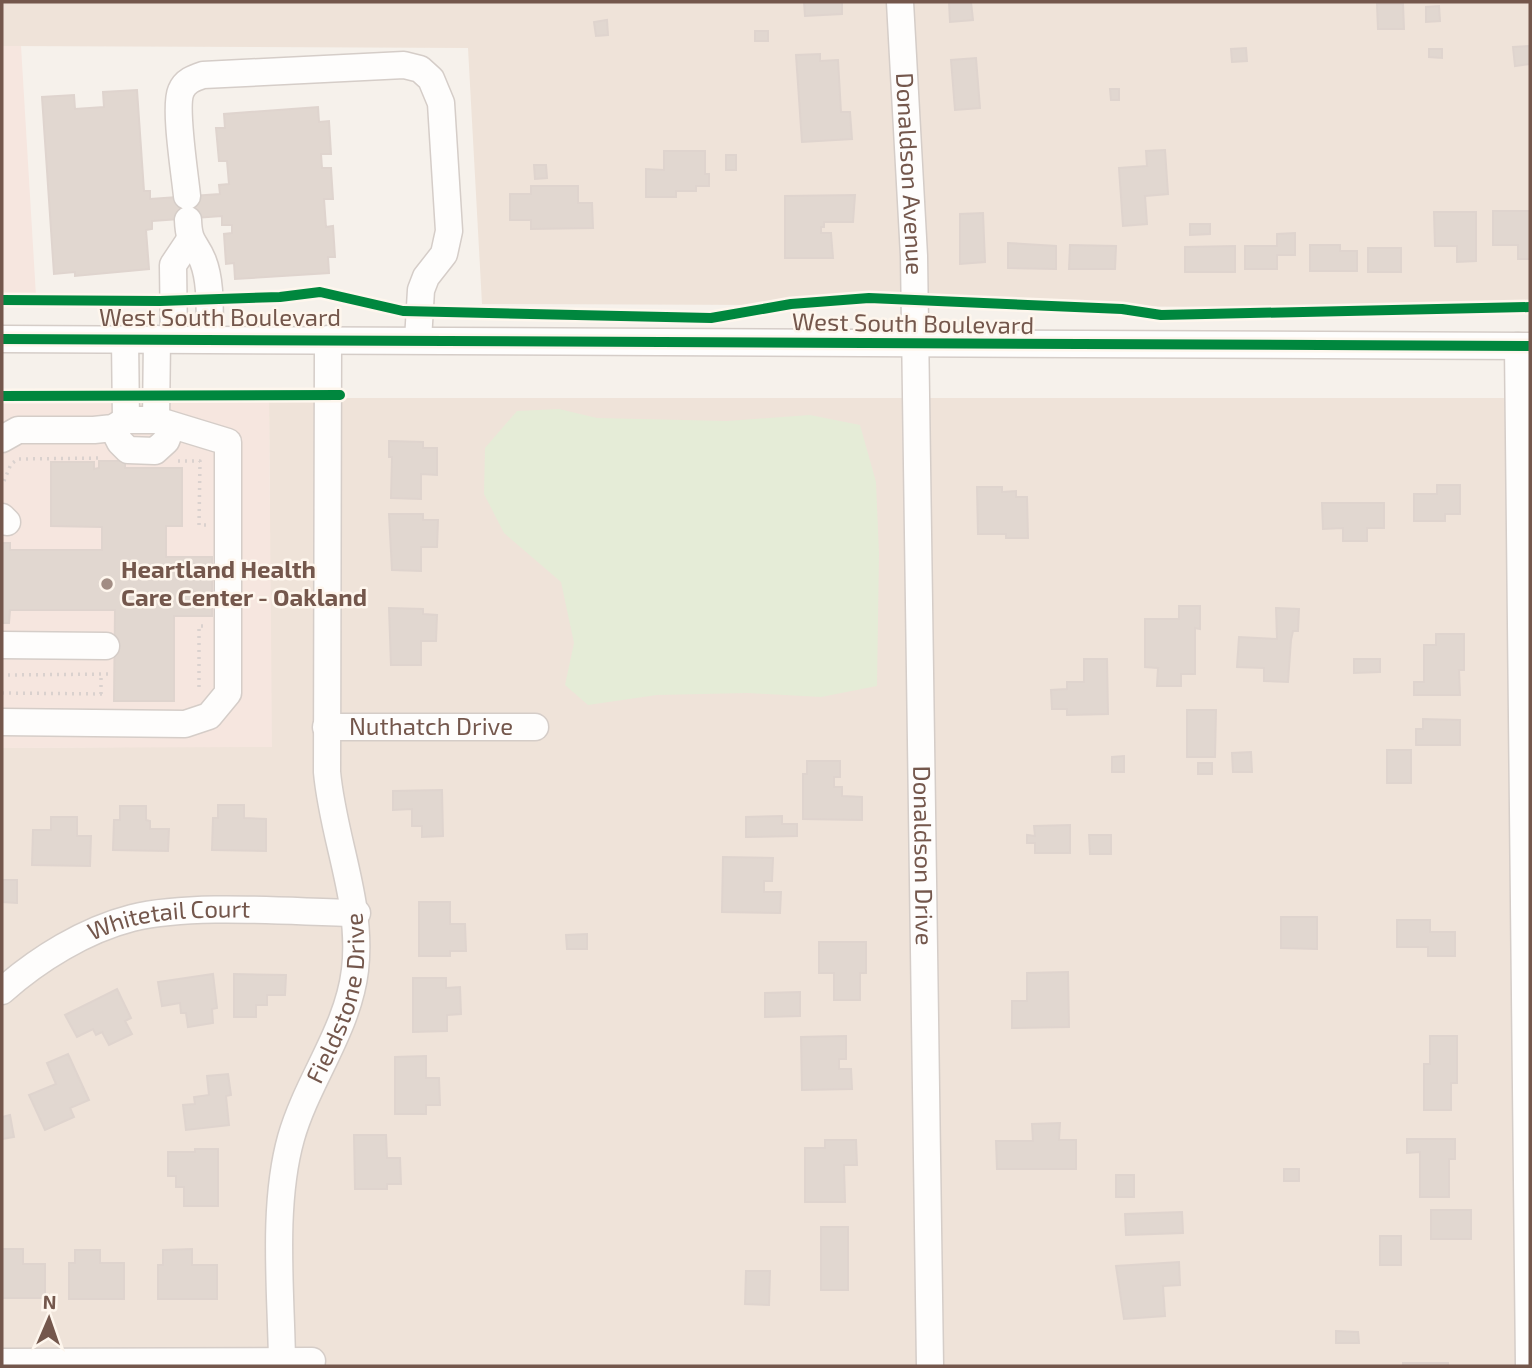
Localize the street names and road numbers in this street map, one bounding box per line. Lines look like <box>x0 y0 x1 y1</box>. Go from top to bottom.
street label: Donaldson Avenue <box>891 72 930 275</box>
street label: West South Boulevard <box>99 302 341 331</box>
street label: West South Boulevard <box>792 306 1034 339</box>
street label: Nuthatch Drive <box>349 711 513 740</box>
street label: Donaldson Drive <box>908 765 940 946</box>
street label: Whitetail Court <box>83 893 251 945</box>
street label: Fieldstone Drive <box>299 912 369 1088</box>

